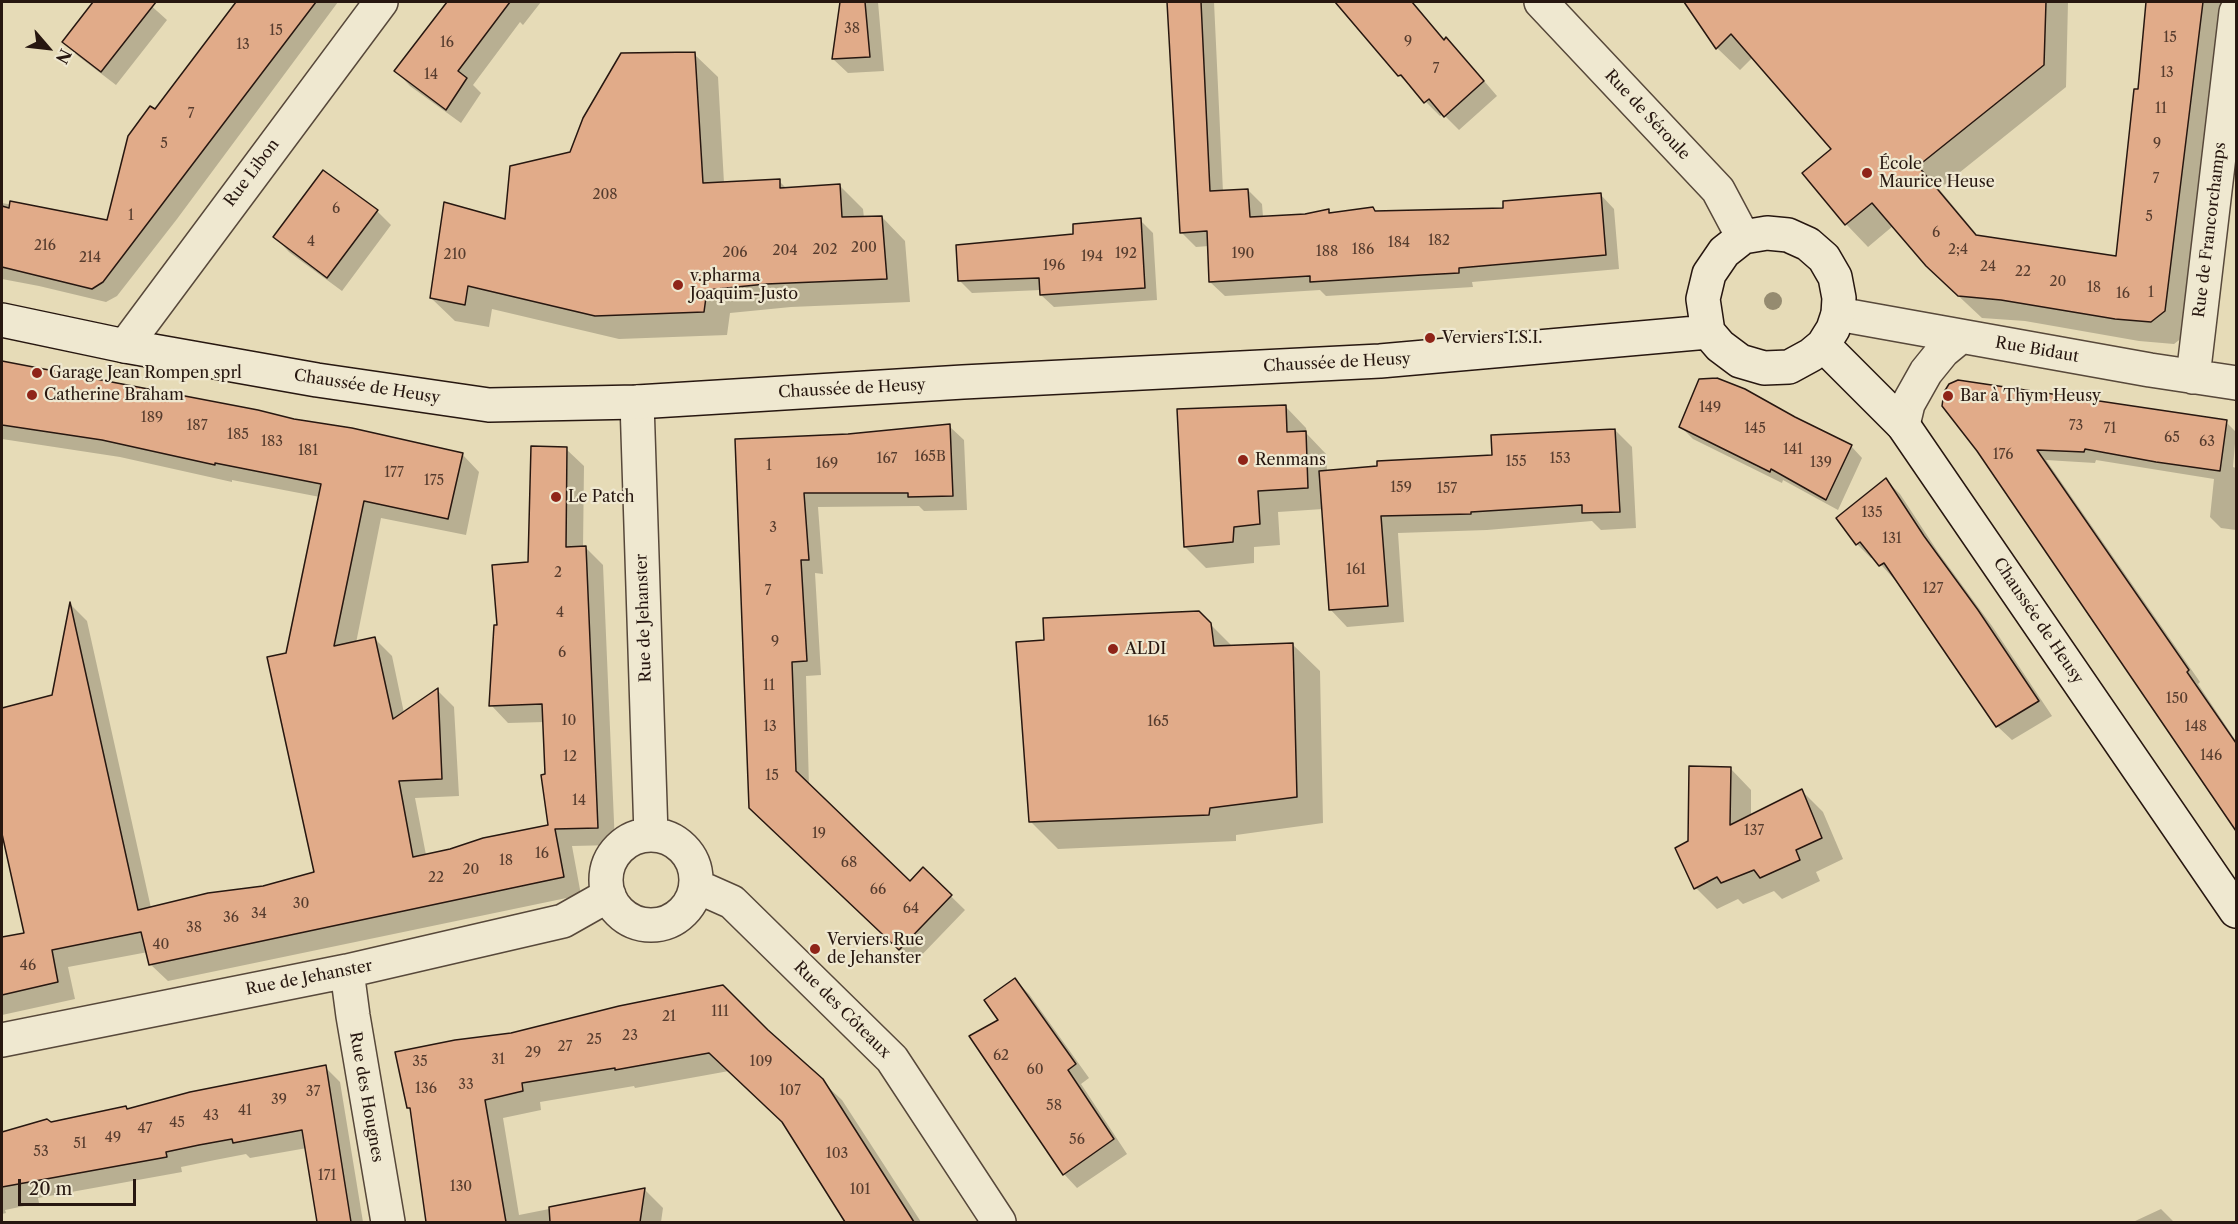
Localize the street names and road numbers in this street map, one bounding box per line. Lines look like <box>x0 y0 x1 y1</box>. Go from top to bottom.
street label: Rue de Séroule <box>1600 66 1694 164</box>
street label: Rue Libon <box>220 135 284 211</box>
street label: Rue de Francorchamps <box>2190 141 2230 319</box>
street label: Rue Bidaut <box>1994 333 2080 367</box>
street label: Chaussée de Heusy <box>1263 350 1411 376</box>
street label: Chaussée de Heusy <box>293 366 441 408</box>
street label: Chaussée de Heusy <box>778 376 926 402</box>
street label: Rue de Jehanster <box>632 553 656 683</box>
street label: Chaussée de Heusy <box>1989 554 2087 688</box>
street label: Rue de Jehanster <box>244 956 374 1000</box>
street label: Rue des Côteaux <box>790 958 894 1062</box>
street label: Rue des Hougnes <box>345 1030 387 1164</box>

